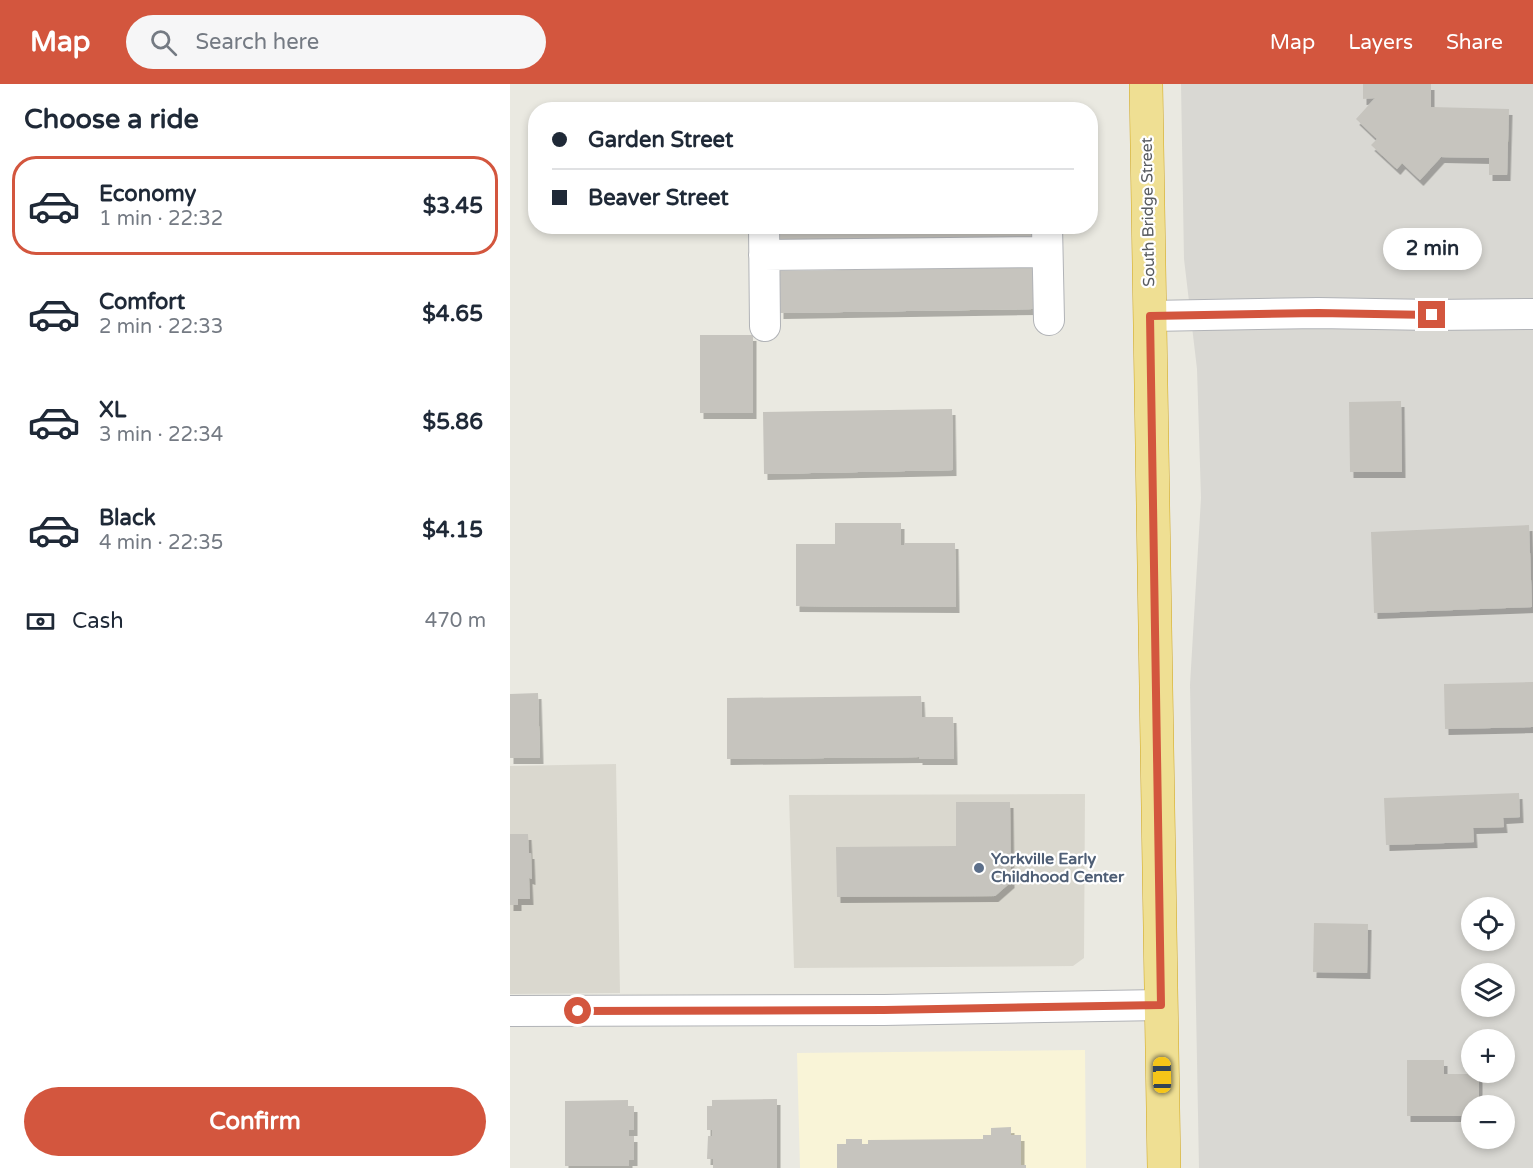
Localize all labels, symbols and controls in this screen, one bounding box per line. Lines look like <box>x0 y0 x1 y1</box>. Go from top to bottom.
search box <box>126 15 546 69</box>
text: Map <box>30 25 90 59</box>
icon: search <box>147 26 180 59</box>
text: Search here <box>195 29 319 55</box>
text: Map <box>1270 30 1315 55</box>
text: Layers <box>1348 30 1413 55</box>
text: Share <box>1446 30 1503 55</box>
text: Choose a ride <box>24 103 199 136</box>
text: Garden Street <box>588 127 733 153</box>
street label: South Bridge Street <box>1137 137 1159 287</box>
icon: car <box>27 179 81 233</box>
text: Economy <box>99 181 196 207</box>
text: Beaver Street <box>588 185 729 211</box>
text: $3.45 <box>423 193 483 219</box>
text: 1 min · 22:32 <box>99 207 223 231</box>
callout: 2 min <box>1382 228 1482 270</box>
text: 2 min <box>1406 237 1459 261</box>
icon: car <box>27 287 81 341</box>
text: Comfort <box>99 289 185 315</box>
text: $4.65 <box>422 301 483 327</box>
route end <box>1418 301 1445 328</box>
text: 2 min · 22:33 <box>99 315 223 339</box>
icon: car <box>27 395 81 449</box>
text: XL <box>99 397 126 423</box>
text: $5.86 <box>423 409 483 435</box>
text: 3 min · 22:34 <box>99 423 223 447</box>
icon: car <box>27 503 81 557</box>
text: Black <box>99 505 156 531</box>
text: $4.15 <box>422 517 483 543</box>
text: 4 min · 22:35 <box>99 531 223 555</box>
icon: cash <box>24 605 57 638</box>
text: Cash <box>72 608 124 634</box>
text: 470 m <box>425 609 486 633</box>
place label: Yorkville Early Childhood Center <box>991 849 1125 887</box>
marker: Yorkville Early Childhood Center <box>972 861 986 875</box>
map controls <box>1461 897 1515 1149</box>
button: locate <box>1461 897 1515 951</box>
button: layers <box>1461 963 1515 1017</box>
route start <box>564 997 591 1024</box>
button: + <box>1461 1029 1515 1083</box>
car <box>1153 1057 1171 1093</box>
button: Confirm <box>24 1087 486 1156</box>
button: − <box>1461 1095 1515 1149</box>

